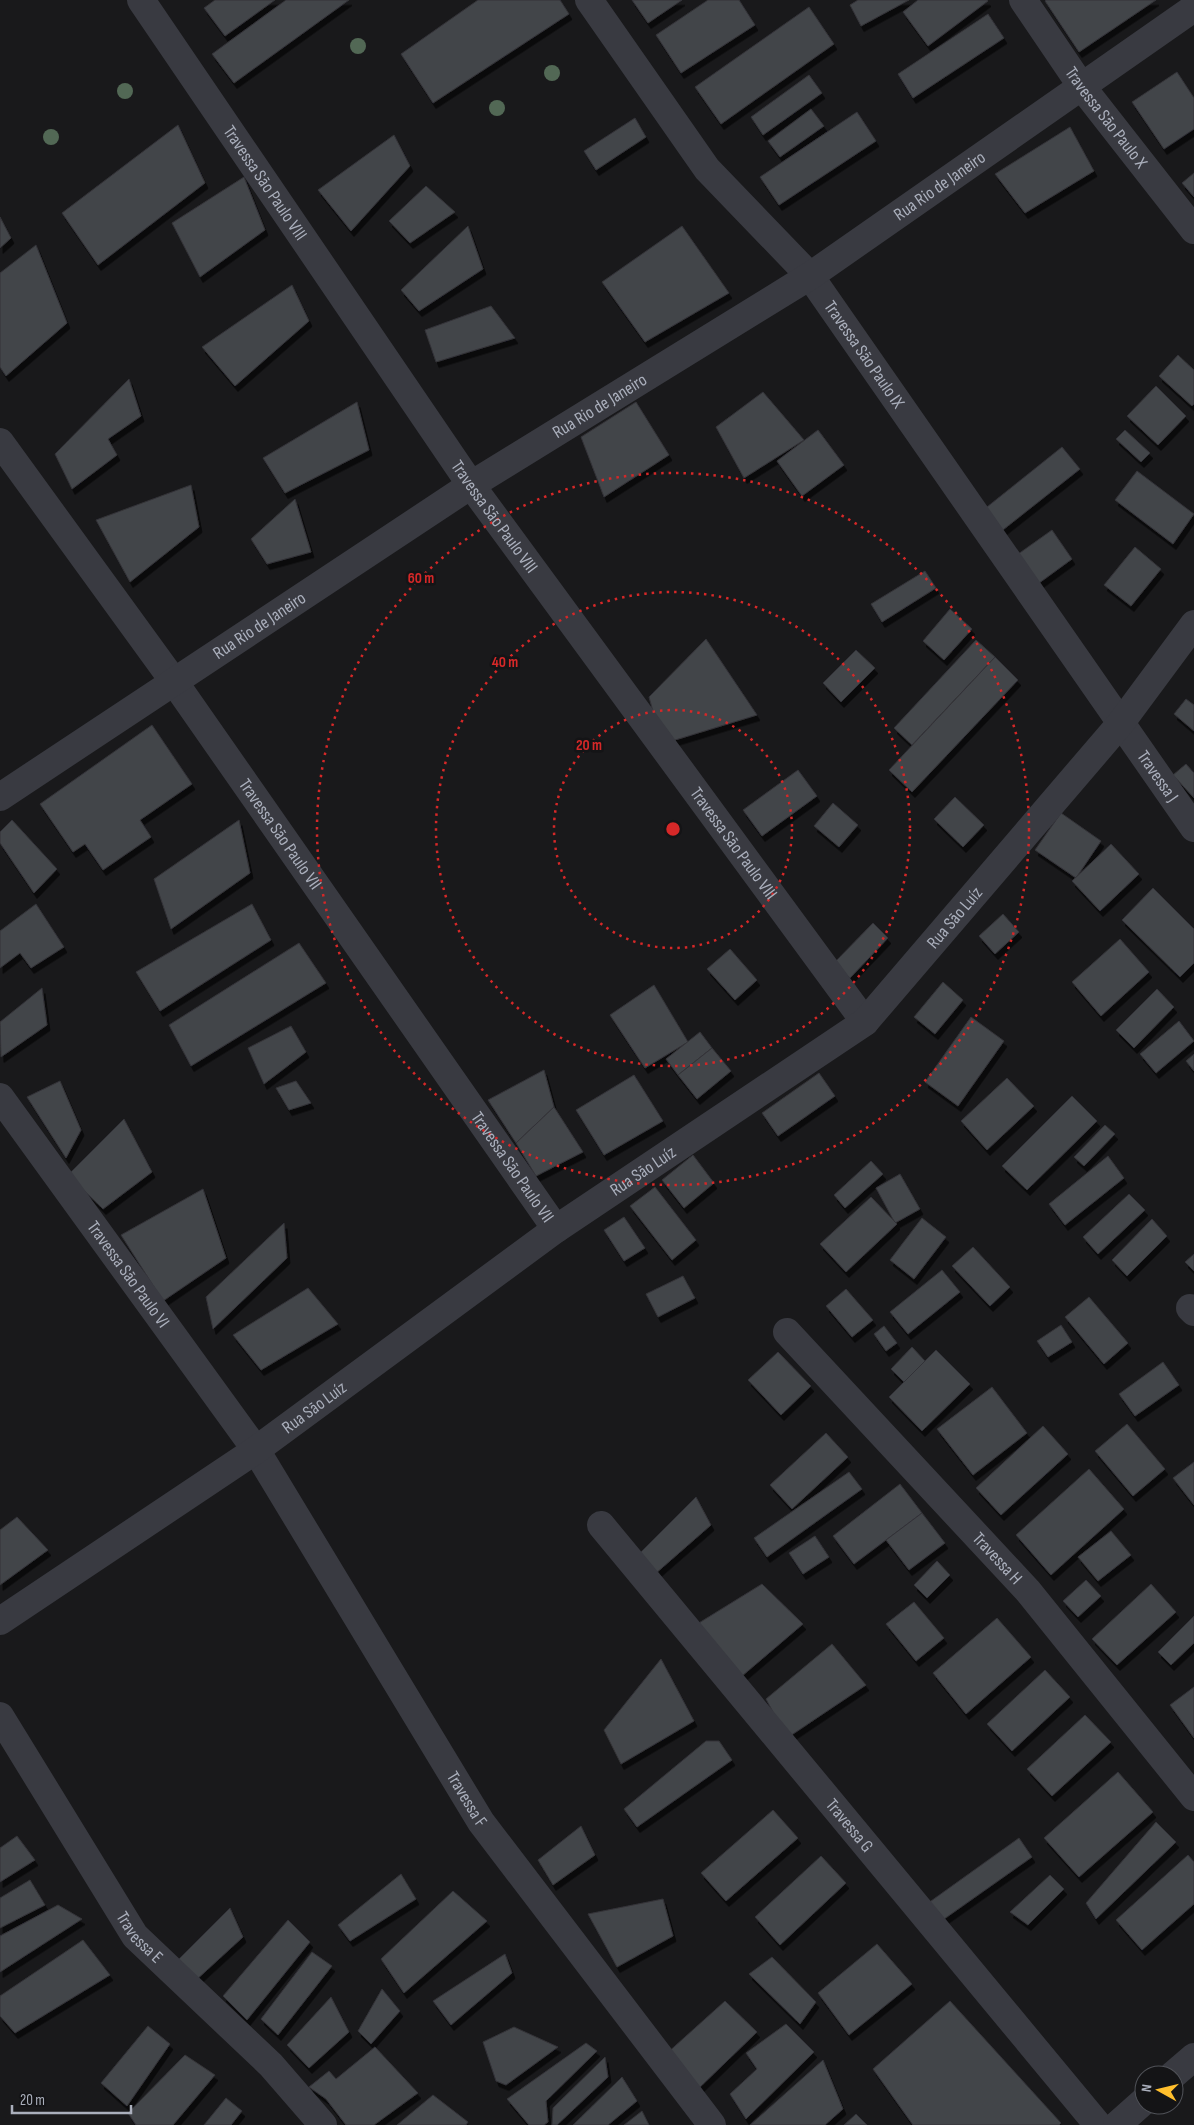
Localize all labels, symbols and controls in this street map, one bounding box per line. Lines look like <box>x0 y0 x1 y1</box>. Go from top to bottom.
street label: Travessa São Paulo X <box>1061 63 1152 173</box>
street label: Travessa São Paulo VIII <box>219 121 312 244</box>
street label: Rua Rio de Janeiro <box>890 147 989 225</box>
street label: Travessa São Paulo IX <box>820 297 909 412</box>
street label: Rua Rio de Janeiro <box>549 369 650 443</box>
street label: Travessa São Paulo VIII <box>447 456 542 577</box>
text: 60 m <box>408 569 434 588</box>
street label: Rua Rio de Janeiro <box>209 587 310 663</box>
text: 40 m <box>492 653 518 672</box>
text: 20 m <box>576 736 602 755</box>
street label: Travessa J <box>1133 746 1183 806</box>
street label: Travessa São Paulo VII <box>235 775 326 893</box>
street label: Travessa São Paulo VIII <box>686 783 782 903</box>
centre of rings <box>664 820 682 838</box>
street label: Rua São Luíz <box>922 882 987 953</box>
street label: Travessa São Paulo VII <box>467 1108 559 1226</box>
street label: Rua São Luíz <box>606 1141 680 1200</box>
street label: Travessa São Paulo VI <box>83 1217 174 1332</box>
street label: Rua São Luíz <box>278 1376 351 1438</box>
street label: Travessa H <box>968 1528 1027 1589</box>
street label: Travessa F <box>442 1767 492 1831</box>
street label: Travessa G <box>822 1794 878 1856</box>
street label: Travessa E <box>112 1908 167 1968</box>
north arrow <box>1134 2065 1184 2115</box>
scale bar <box>12 2082 131 2114</box>
text: N <box>1138 2083 1156 2093</box>
text: 20 m <box>20 2091 45 2110</box>

